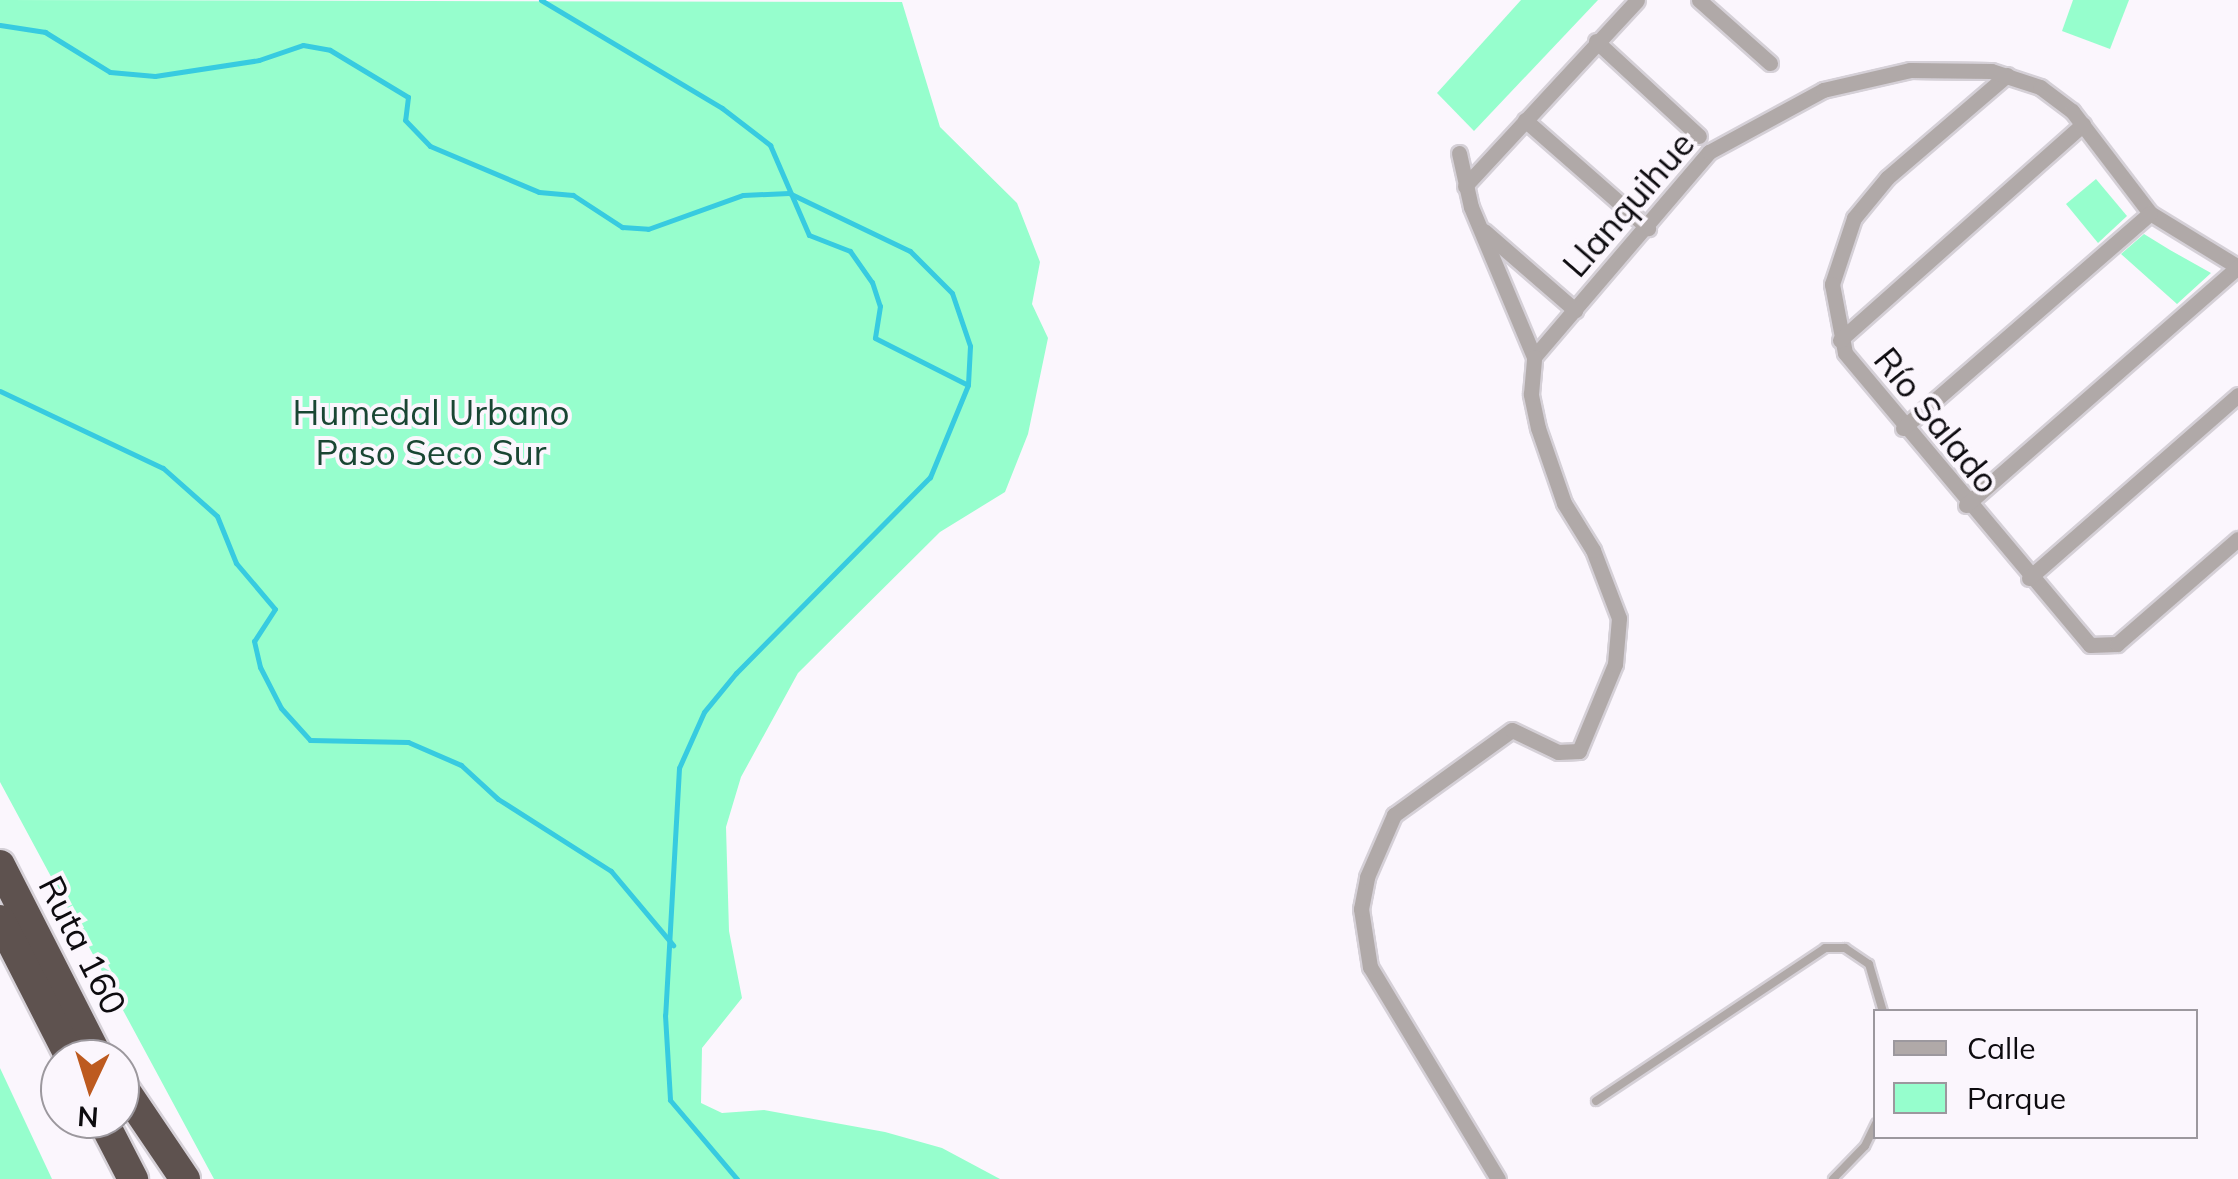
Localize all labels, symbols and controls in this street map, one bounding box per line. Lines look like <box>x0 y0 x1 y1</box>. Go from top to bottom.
street label: Llanquihue <box>1554 123 1702 285</box>
street label: Río Salado <box>1866 339 2008 501</box>
park label: Humedal Urbano Paso Seco Sur <box>293 391 569 473</box>
street label: Ruta 160 <box>30 869 136 1021</box>
legend <box>1873 1009 2198 1139</box>
text: Calle <box>1967 1029 2036 1067</box>
north arrow <box>40 1039 140 1139</box>
text: Parque <box>1967 1079 2066 1117</box>
text: N <box>76 1099 100 1136</box>

